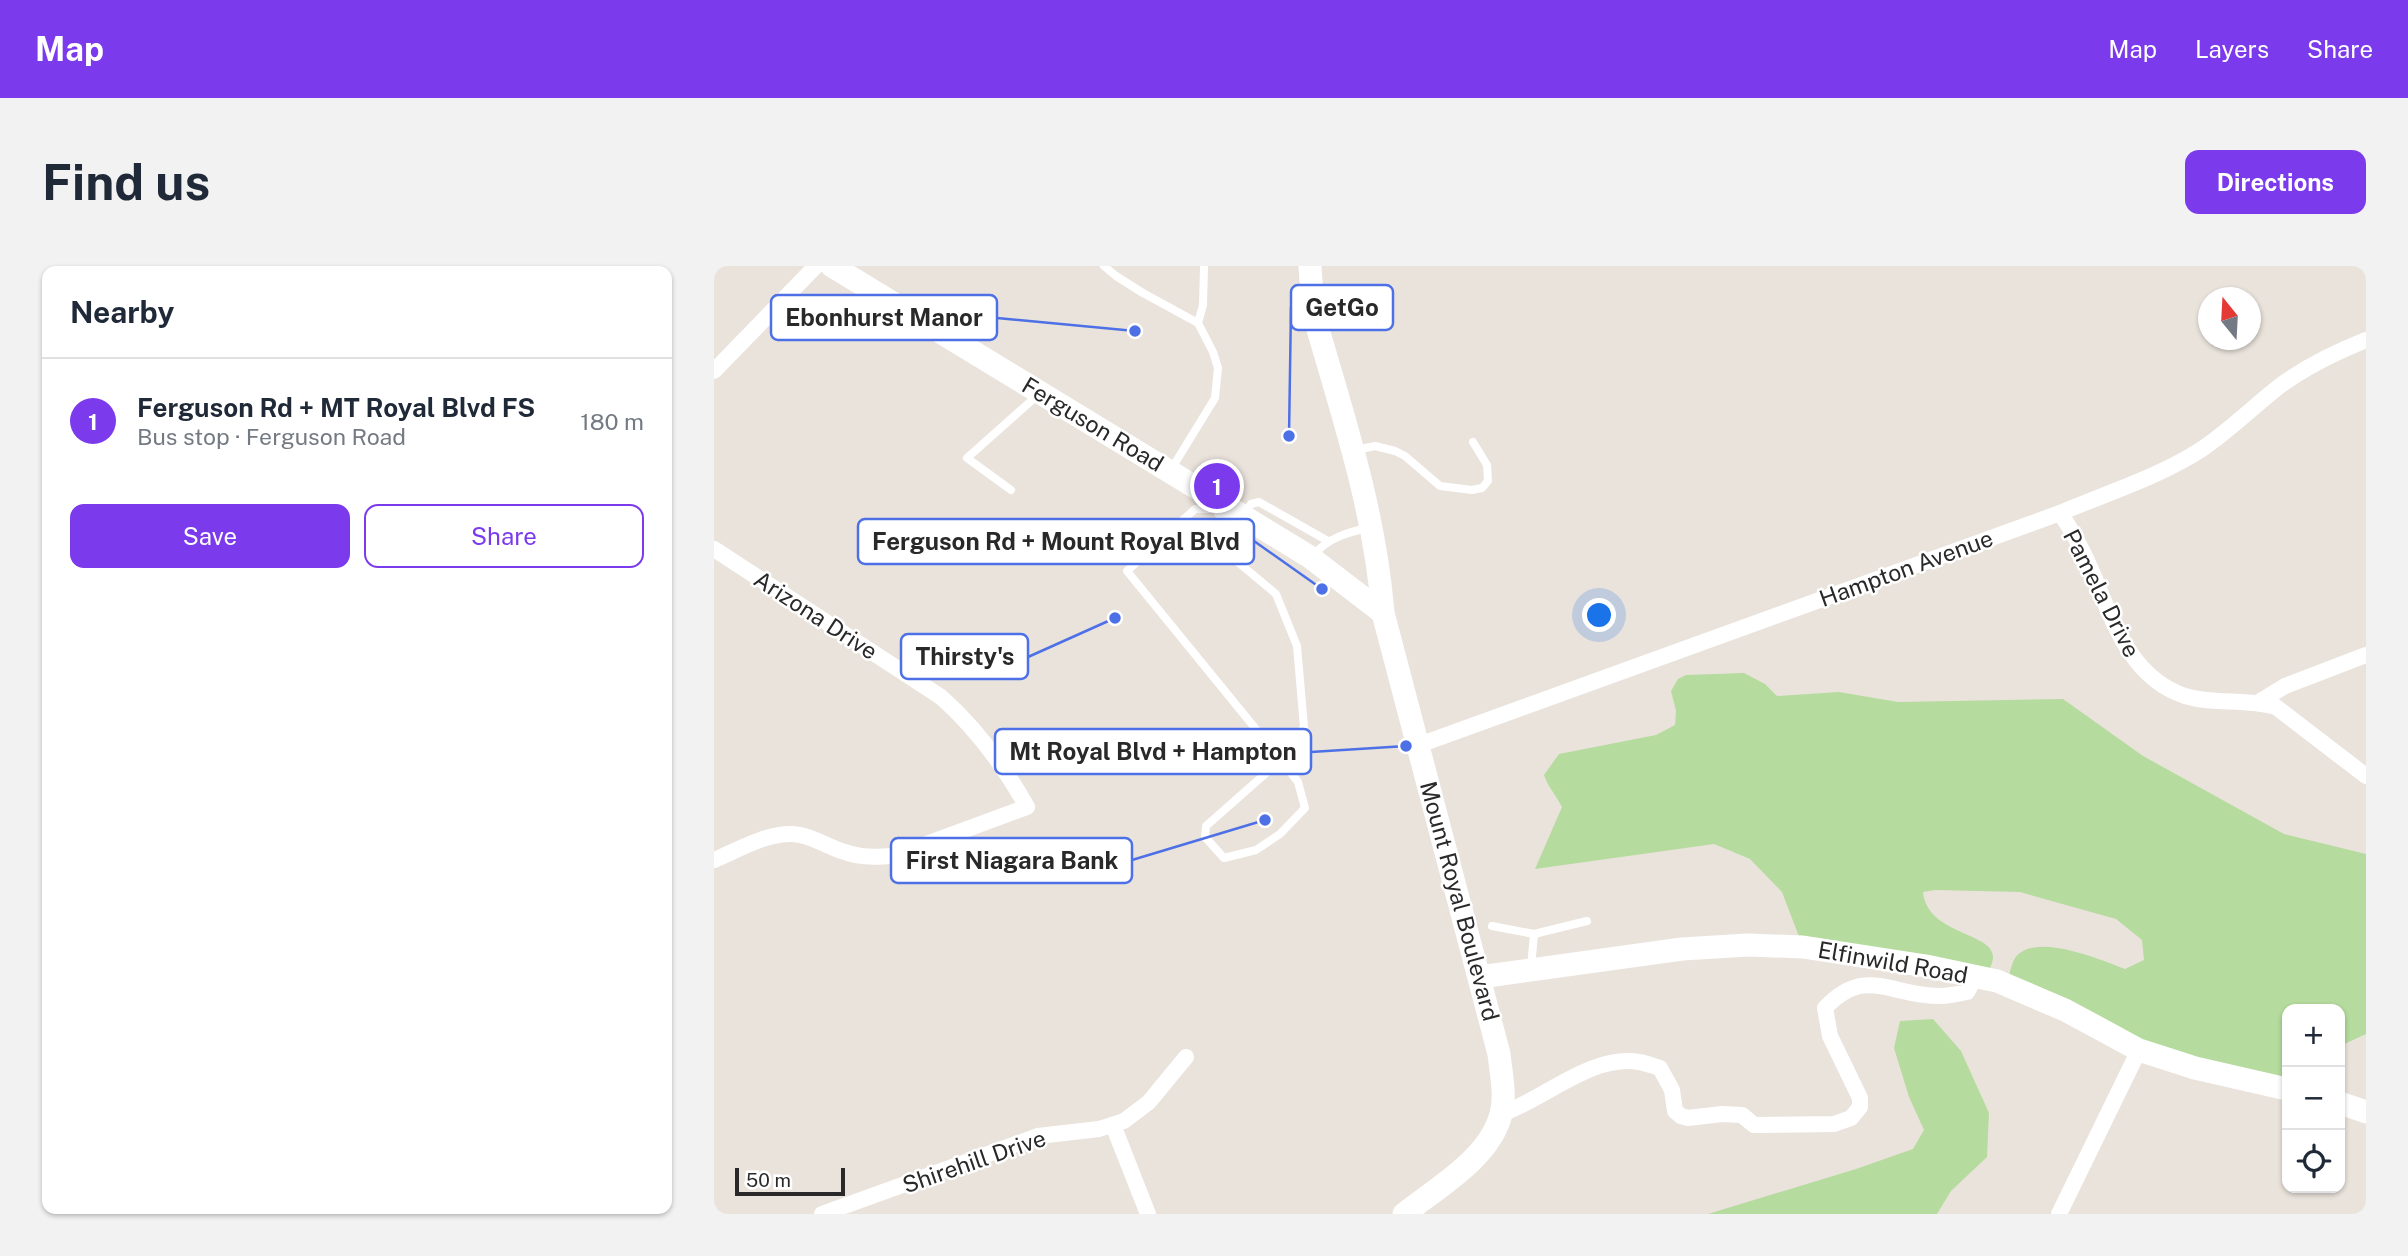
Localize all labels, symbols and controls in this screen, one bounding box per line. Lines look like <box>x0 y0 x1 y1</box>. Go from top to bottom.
text: Map <box>35 30 104 68</box>
text: Map <box>2108 35 2157 63</box>
text: Layers <box>2195 35 2269 63</box>
text: Share <box>2307 35 2373 63</box>
button: Directions <box>2185 150 2366 214</box>
text: Find us <box>42 153 210 211</box>
callout: GetGo <box>1291 285 1393 330</box>
north arrow <box>2198 287 2261 350</box>
text: GetGo <box>1305 293 1379 321</box>
text: Nearby <box>70 294 174 330</box>
callout: Ebonhurst Manor <box>771 295 997 340</box>
text: Ebonhurst Manor <box>785 303 983 331</box>
street label: Ferguson Road <box>1017 371 1169 477</box>
text: Ferguson Rd + MT Royal Blvd FS <box>137 392 535 423</box>
text: 1 <box>88 408 98 435</box>
text: 180 m <box>580 408 644 435</box>
text: Bus stop · Ferguson Road <box>137 423 406 450</box>
pin: 1 <box>1194 460 1240 512</box>
button: Save <box>70 504 350 568</box>
button: Share <box>364 504 644 568</box>
callout: Ferguson Rd + Mount Royal Blvd <box>858 519 1254 564</box>
street label: Hampton Avenue <box>1815 524 1997 612</box>
street label: Pamela Drive <box>2058 524 2146 662</box>
text: Ferguson Rd + Mount Royal Blvd <box>872 527 1240 555</box>
street label: Arizona Drive <box>749 565 883 665</box>
your location <box>1582 598 1616 632</box>
callout: Thirsty's <box>901 634 1028 679</box>
text: Thirsty's <box>916 642 1014 670</box>
callout: Mt Royal Blvd + Hampton <box>995 729 1311 774</box>
text: Mt Royal Blvd + Hampton <box>1009 737 1297 765</box>
street label: Mount Royal Boulevard <box>1415 778 1505 1024</box>
callout: First Niagara Bank <box>891 838 1132 883</box>
text: First Niagara Bank <box>906 846 1119 874</box>
street label: Elfinwild Road <box>1816 936 1970 988</box>
map controls <box>2282 1004 2345 1193</box>
button: + <box>2282 1004 2345 1067</box>
button: − <box>2282 1067 2345 1130</box>
street label: Shirehill Drive <box>899 1124 1049 1198</box>
button: locate <box>2282 1130 2345 1193</box>
scale bar <box>735 1165 845 1197</box>
text: 50 m <box>746 1169 791 1191</box>

